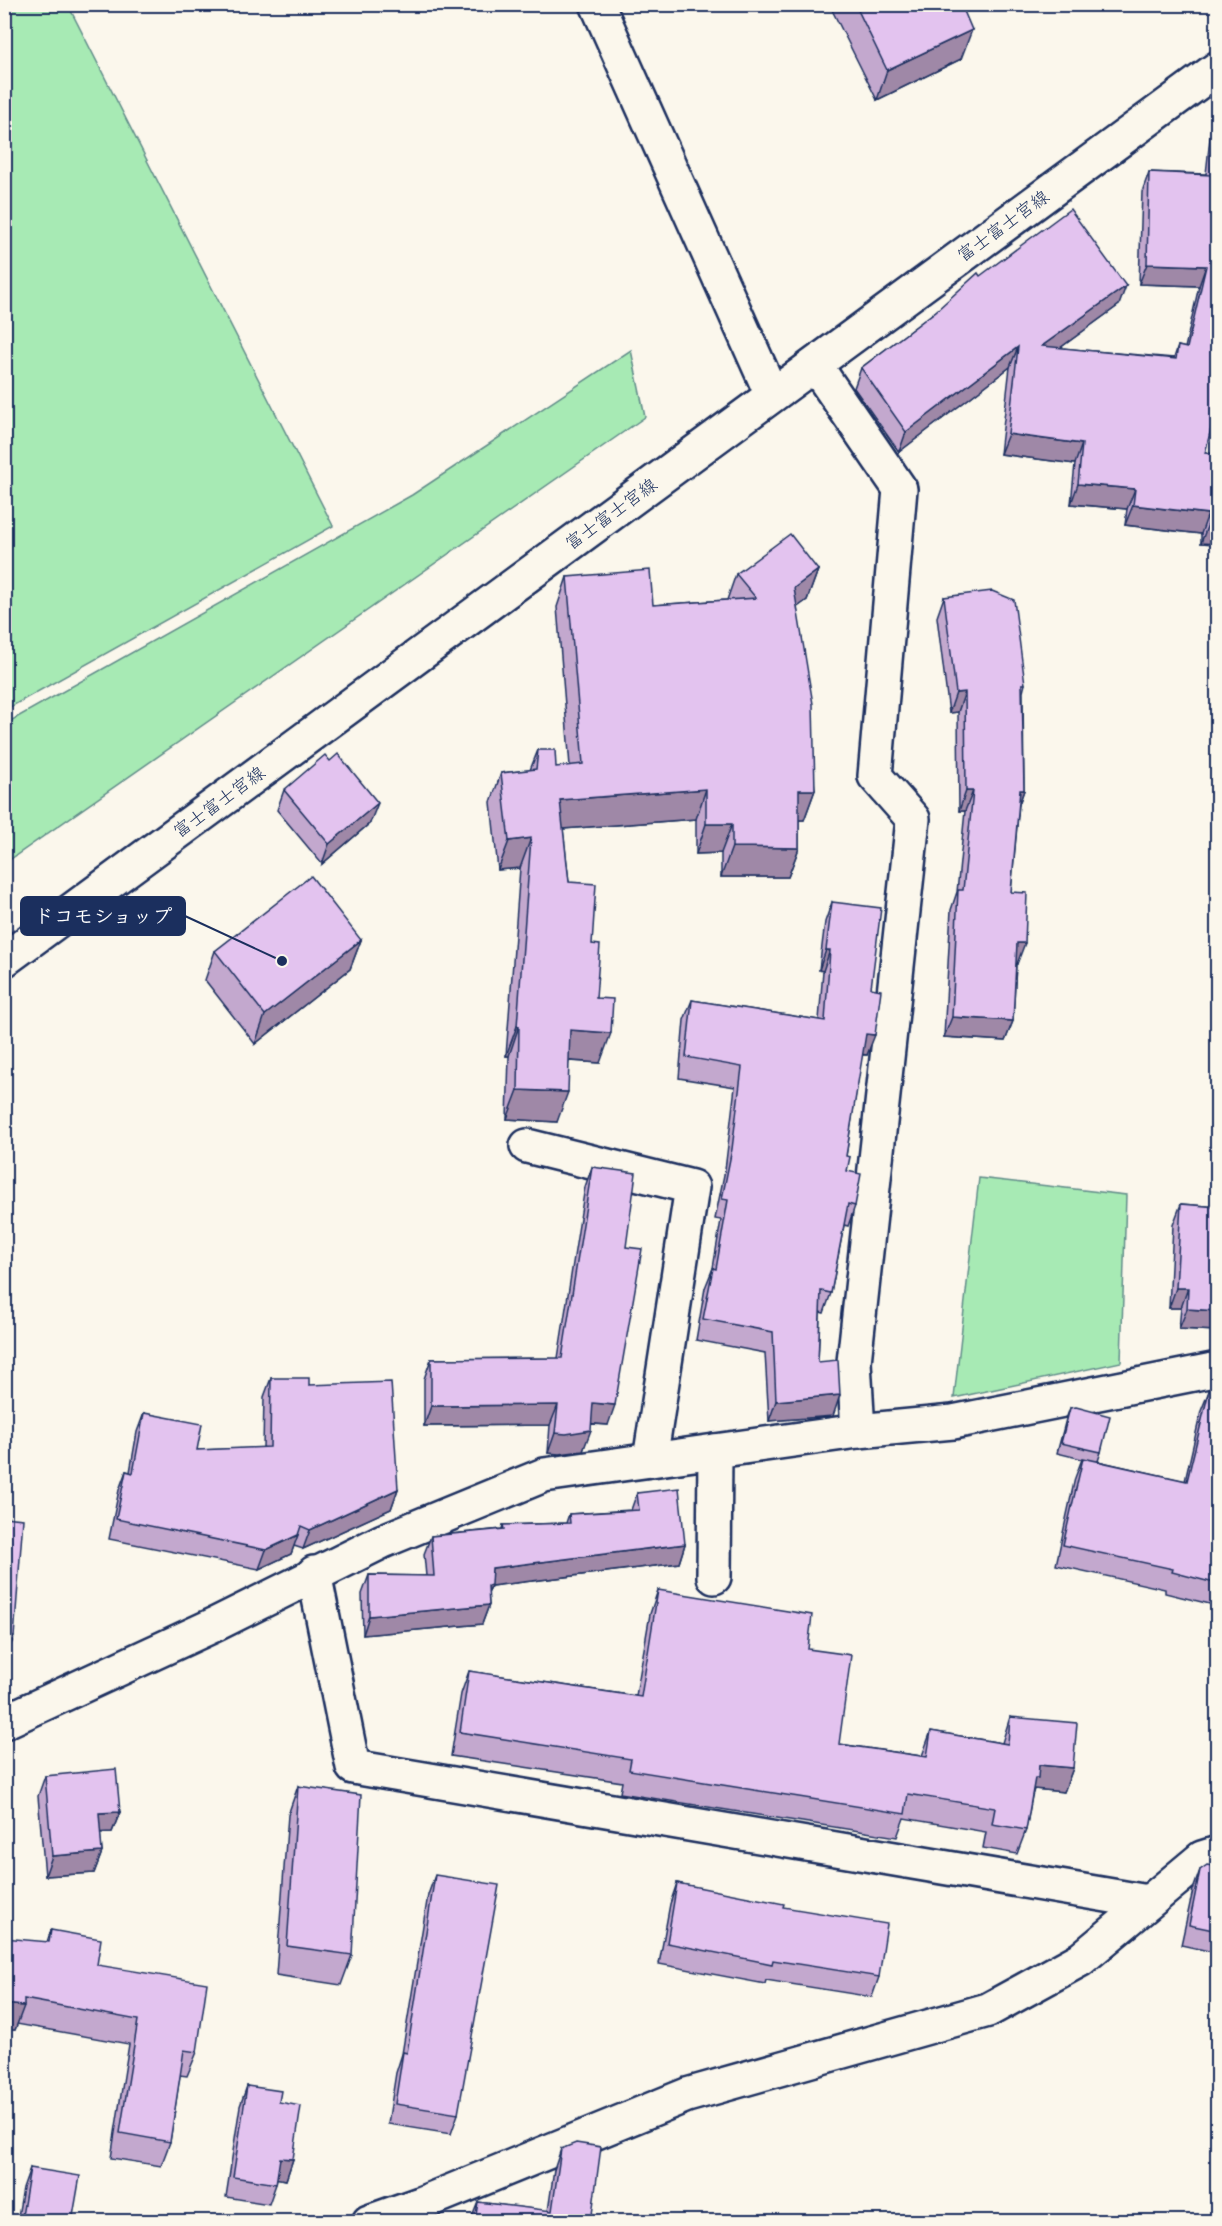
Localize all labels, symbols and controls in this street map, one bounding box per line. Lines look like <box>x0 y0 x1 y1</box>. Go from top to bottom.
street label: 富士富士宮線 <box>953 185 1054 268</box>
street label: 富士富士宮線 <box>561 473 662 556</box>
street label: 富士富士宮線 <box>169 761 270 844</box>
callout: ドコモショップ <box>21 897 185 935</box>
text: ドコモショップ <box>34 904 172 931</box>

